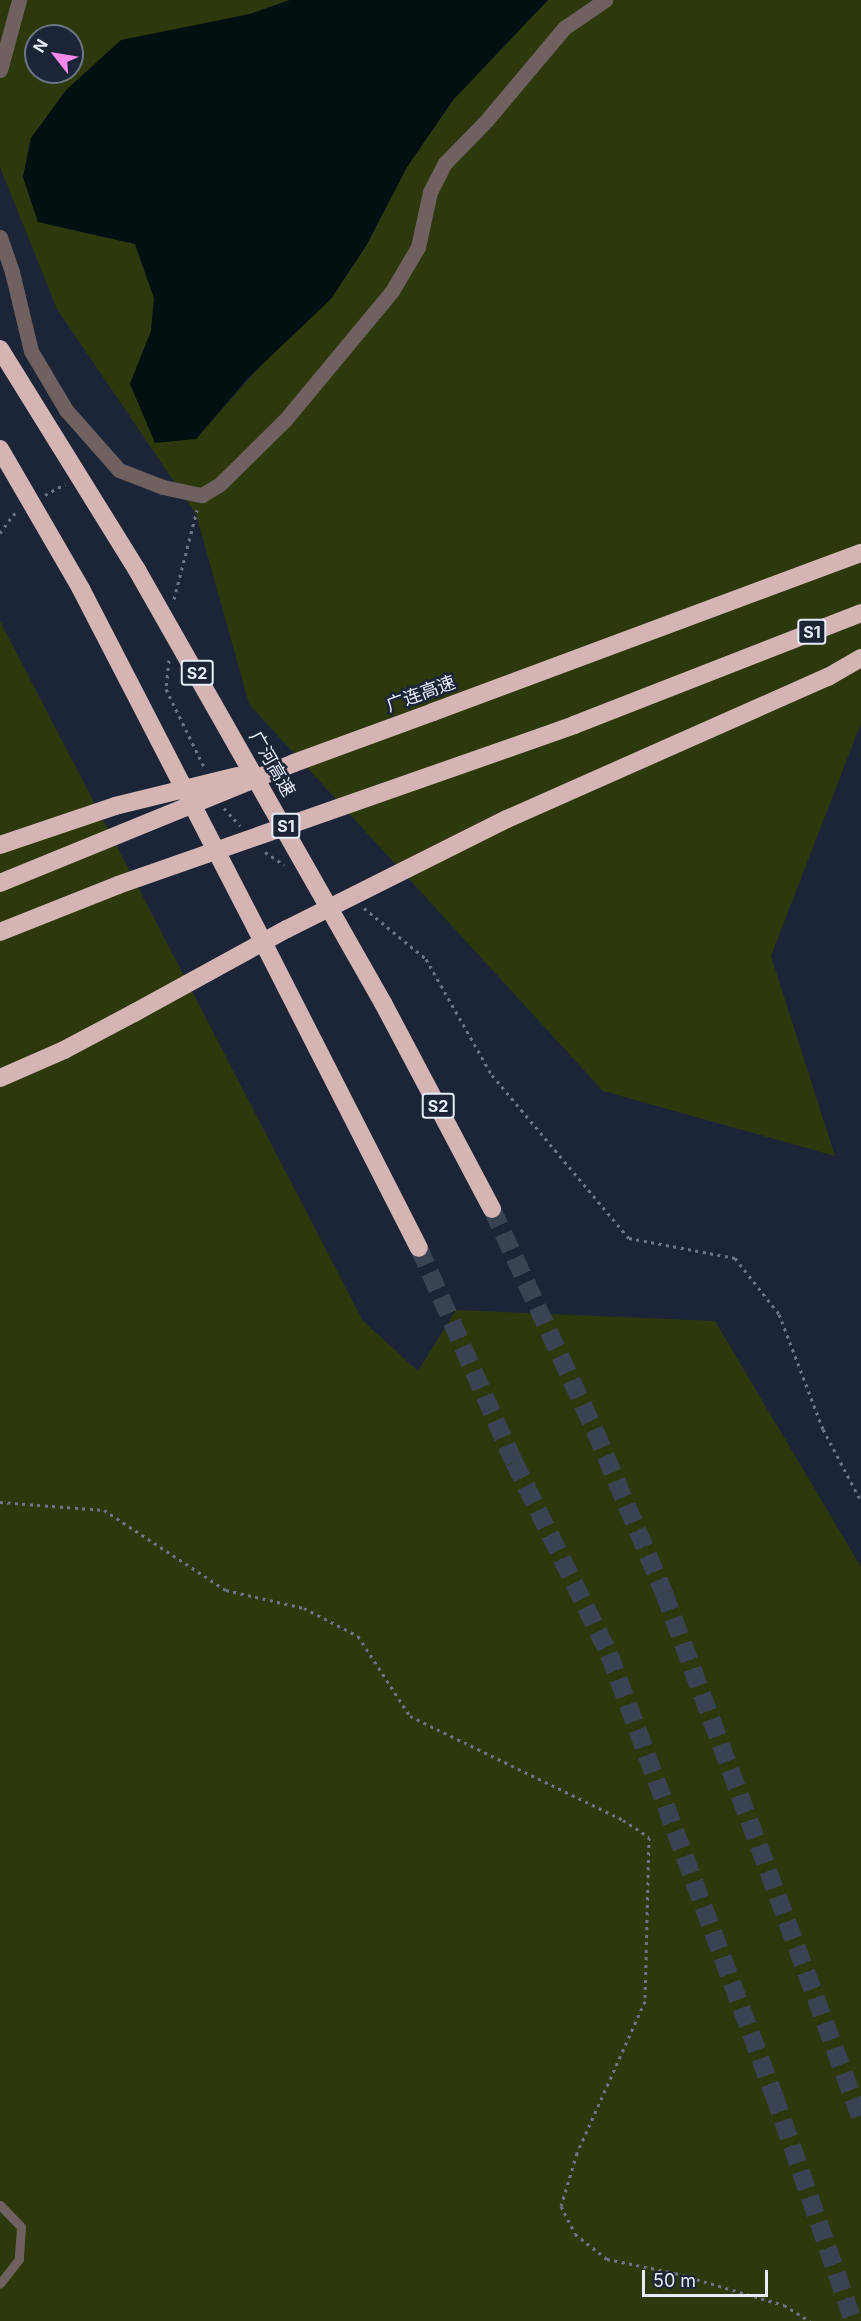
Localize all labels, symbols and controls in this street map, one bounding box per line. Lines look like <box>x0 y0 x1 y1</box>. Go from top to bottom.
north arrow <box>24 24 84 84</box>
text: N <box>29 35 52 56</box>
road number: S1 <box>797 619 827 645</box>
road number: S2 <box>180 660 214 686</box>
street label: 广连高速 <box>383 672 459 716</box>
street label: 广河高速 <box>245 727 299 801</box>
road number: S1 <box>271 813 301 839</box>
road number: S2 <box>422 1093 454 1119</box>
scale bar <box>645 2258 771 2296</box>
text: 50 m <box>653 2270 696 2291</box>

